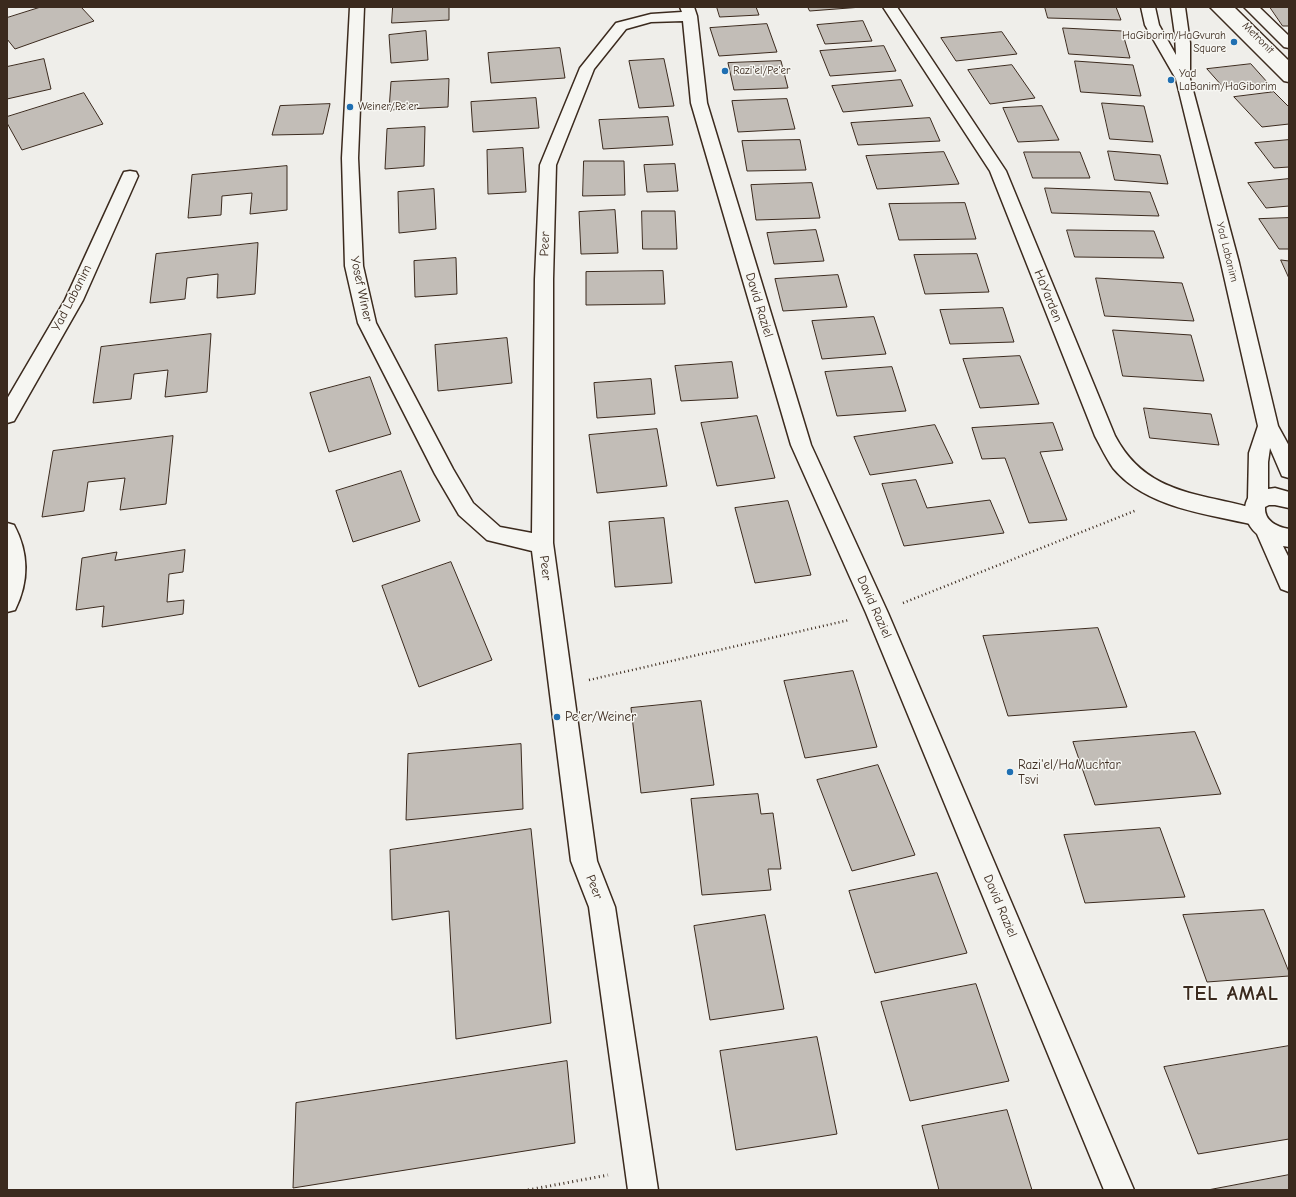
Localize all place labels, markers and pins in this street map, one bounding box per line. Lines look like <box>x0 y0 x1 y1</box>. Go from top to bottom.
place label: HaGiborim/HaGvurah Square <box>1122 29 1226 55</box>
marker: HaGiborim/HaGvurah Square <box>1229 37 1239 47</box>
place label: Razi'el/Pe'er <box>733 64 790 78</box>
marker: Razi'el/Pe'er <box>720 66 730 76</box>
place label: Yad LaBanim/HaGiborim <box>1179 67 1277 93</box>
marker: Yad LaBanim/HaGiborim <box>1166 75 1176 85</box>
place label: Weiner/Pe'er <box>358 100 418 114</box>
marker: Weiner/Pe'er <box>345 102 355 112</box>
place label: Pe'er/Weiner <box>565 709 636 725</box>
marker: Pe'er/Weiner <box>552 712 562 722</box>
place label: Razi'el/HaMuchtar Tsvi <box>1018 757 1121 788</box>
marker: Razi'el/HaMuchtar Tsvi <box>1005 767 1015 777</box>

